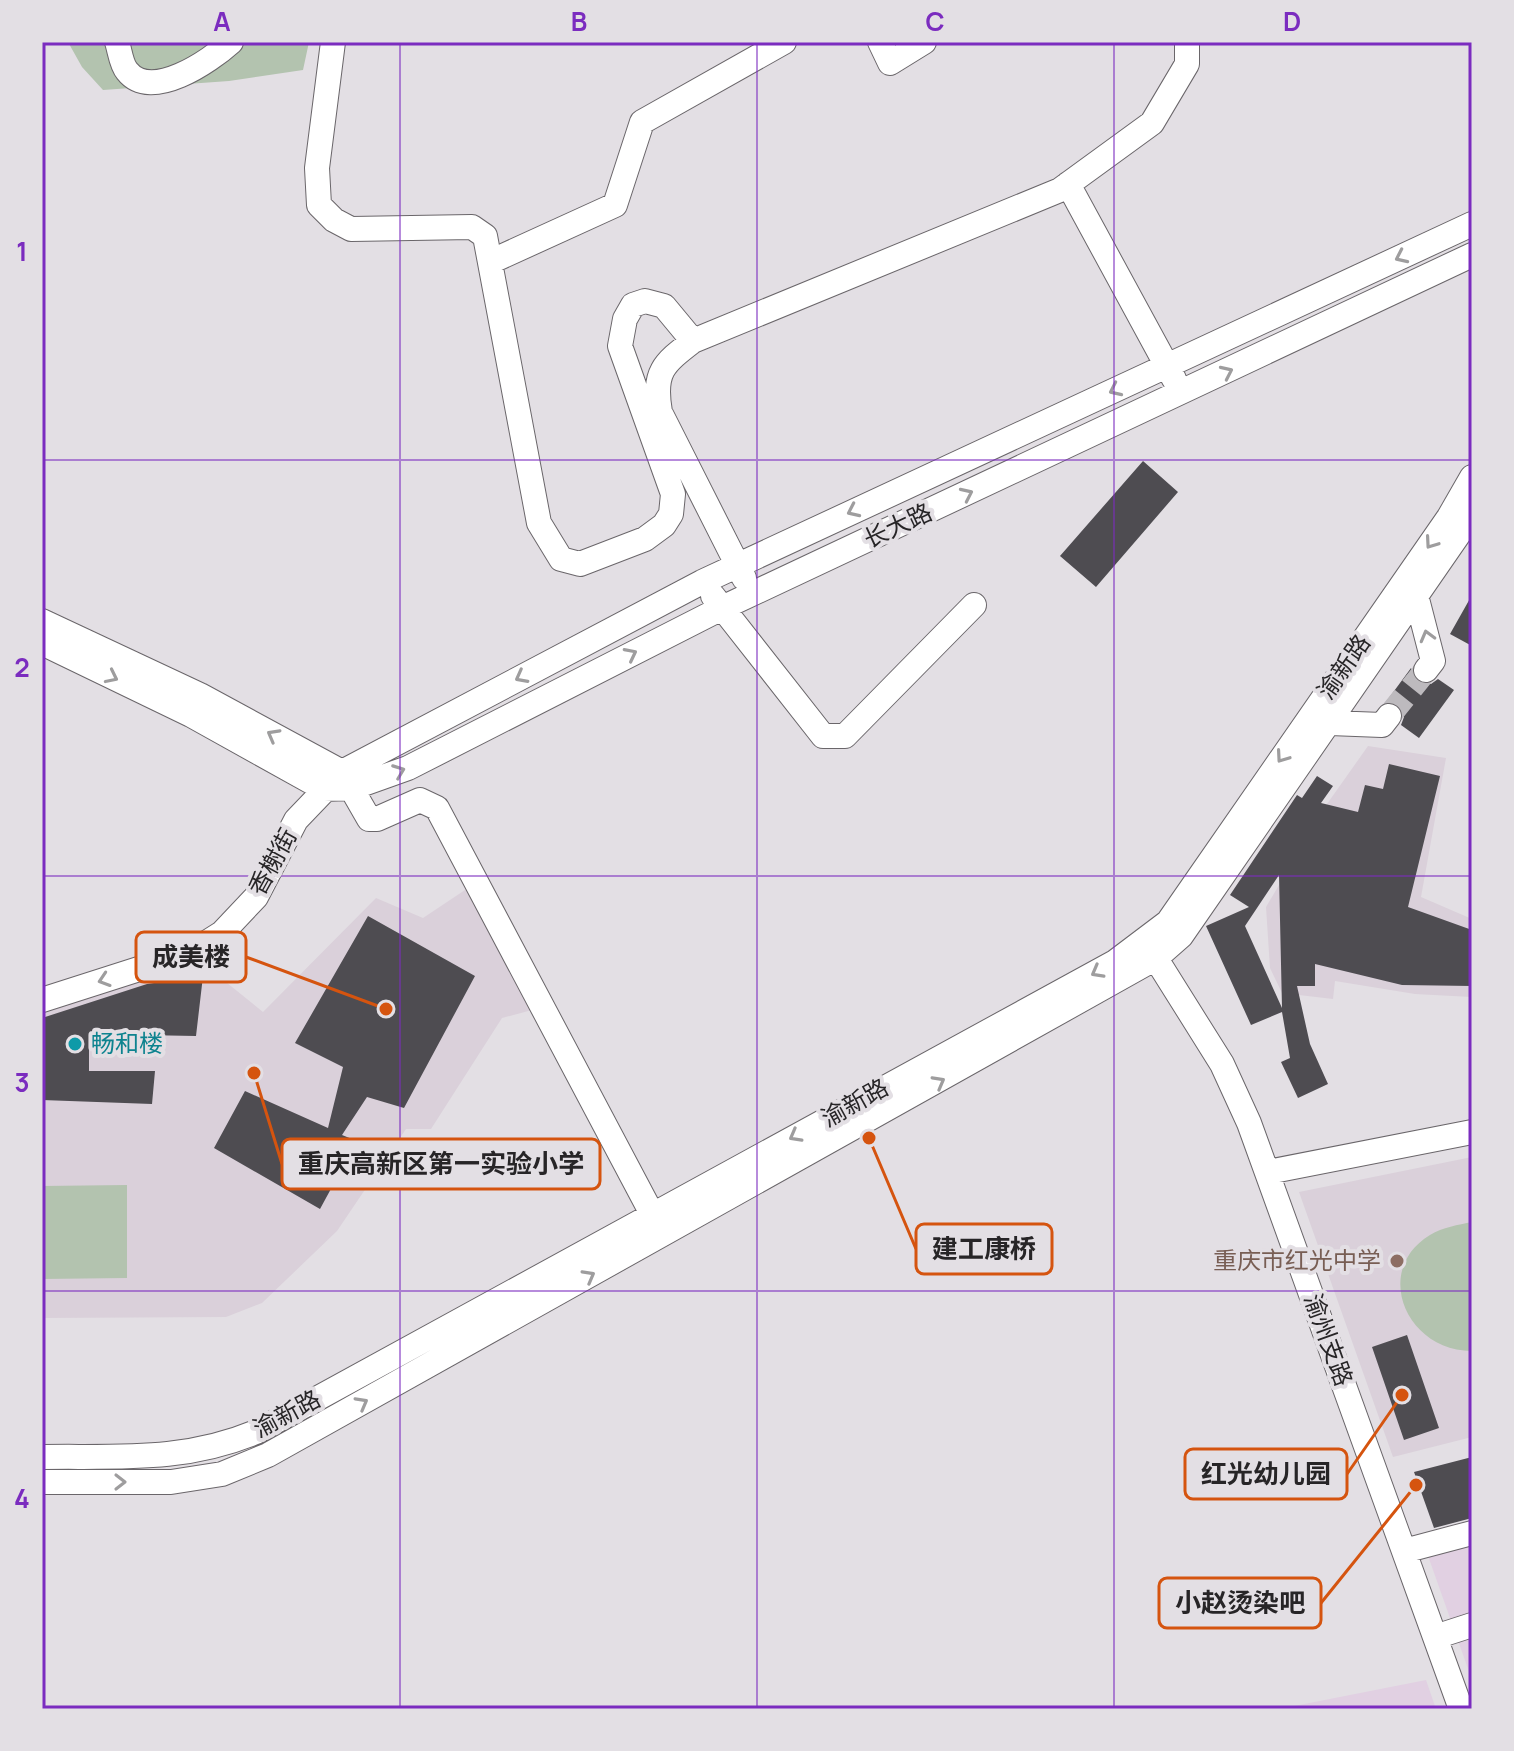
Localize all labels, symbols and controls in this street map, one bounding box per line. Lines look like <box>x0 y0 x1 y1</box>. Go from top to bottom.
text: A <box>213 3 231 39</box>
text: B <box>571 3 587 39</box>
text: C <box>925 3 945 39</box>
text: D <box>1283 3 1301 39</box>
text: 1 <box>16 233 28 269</box>
one-way arrow <box>1395 247 1410 263</box>
one-way arrow <box>1219 366 1234 382</box>
one-way arrow <box>1108 380 1123 396</box>
one-way arrow <box>958 488 973 504</box>
street label: 长大路 <box>858 494 937 555</box>
one-way arrow <box>847 501 862 517</box>
one-way arrow <box>1426 535 1441 549</box>
street label: 渝新路 <box>1309 627 1377 705</box>
one-way arrow <box>1419 629 1436 643</box>
text: 2 <box>14 649 30 685</box>
one-way arrow <box>623 649 638 664</box>
one-way arrow <box>104 667 119 683</box>
one-way arrow <box>514 668 529 683</box>
one-way arrow <box>267 730 282 745</box>
one-way arrow <box>1277 748 1292 762</box>
one-way arrow <box>391 764 405 781</box>
street label: 香榭街 <box>240 822 304 901</box>
callout: 成美楼 <box>136 932 246 982</box>
text: 成美楼 <box>152 938 230 974</box>
one-way arrow <box>1090 962 1105 977</box>
one-way arrow <box>98 971 112 987</box>
place label: 畅和楼 <box>91 1026 163 1059</box>
marker: 畅和楼 <box>66 1035 84 1053</box>
text: 3 <box>14 1064 30 1100</box>
street label: 渝新路 <box>815 1070 894 1134</box>
one-way arrow <box>930 1076 945 1092</box>
one-way arrow <box>789 1126 803 1142</box>
callout: 重庆高新区第一实验小学 <box>282 1139 600 1189</box>
text: 重庆高新区第一实验小学 <box>298 1145 584 1181</box>
callout: 建工康桥 <box>916 1224 1052 1274</box>
text: 建工康桥 <box>932 1230 1036 1266</box>
place label: 重庆市红光中学 <box>1213 1243 1381 1276</box>
marker: 重庆市红光中学 <box>1388 1252 1406 1270</box>
one-way arrow <box>581 1271 595 1286</box>
street label: 渝州支路 <box>1297 1289 1361 1390</box>
street label: 渝新路 <box>247 1381 326 1444</box>
one-way arrow <box>353 1397 368 1413</box>
callout: 红光幼儿园 <box>1185 1449 1347 1499</box>
text: 红光幼儿园 <box>1201 1455 1331 1491</box>
one-way arrow <box>114 1473 127 1491</box>
text: 4 <box>14 1480 30 1516</box>
callout: 小赵烫染吧 <box>1159 1578 1321 1628</box>
text: 小赵烫染吧 <box>1175 1584 1305 1620</box>

